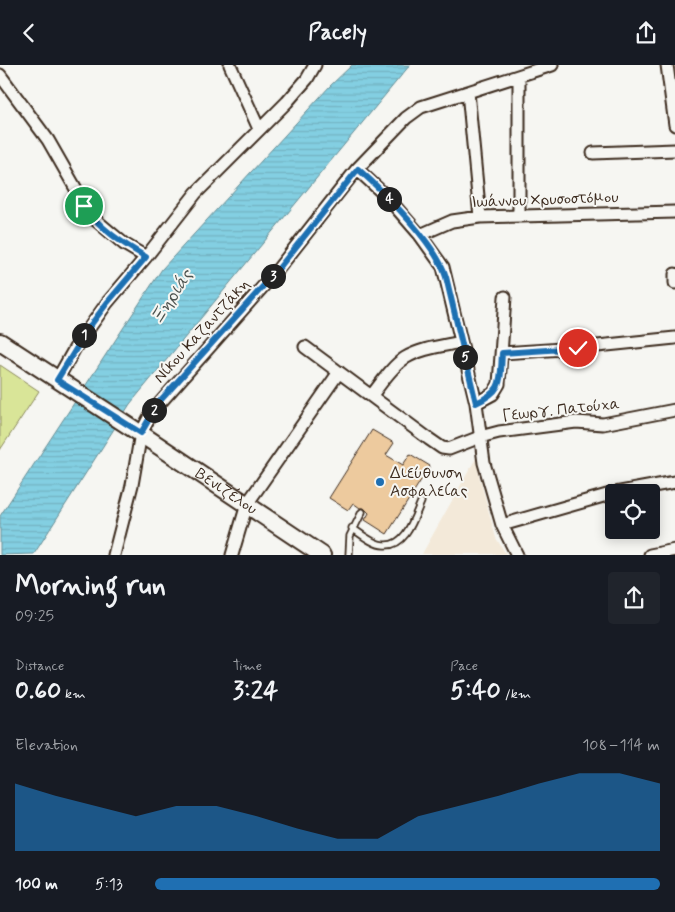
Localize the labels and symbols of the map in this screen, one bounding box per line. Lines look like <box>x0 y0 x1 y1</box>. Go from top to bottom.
pin <box>63 185 105 227</box>
pin: 4 <box>376 187 402 211</box>
street label: Ιωάννου Χρυσοστόμου <box>471 187 619 213</box>
pin: 3 <box>260 263 286 289</box>
water label: Ξηριάς <box>145 264 199 329</box>
street label: Νίκου Καζαντζάκη <box>149 274 255 388</box>
pin: 1 <box>72 323 96 347</box>
pin <box>557 327 599 369</box>
pin: 5 <box>452 345 478 369</box>
street label: Γεωργ. Πατούχα <box>501 393 621 427</box>
pin: 2 <box>142 397 166 423</box>
street label: Βενιζέλου <box>191 463 261 519</box>
place label: Διεύθυνση Ασφαλείας <box>390 463 467 502</box>
marker: Διεύθυνση Ασφαλείας <box>374 476 386 488</box>

